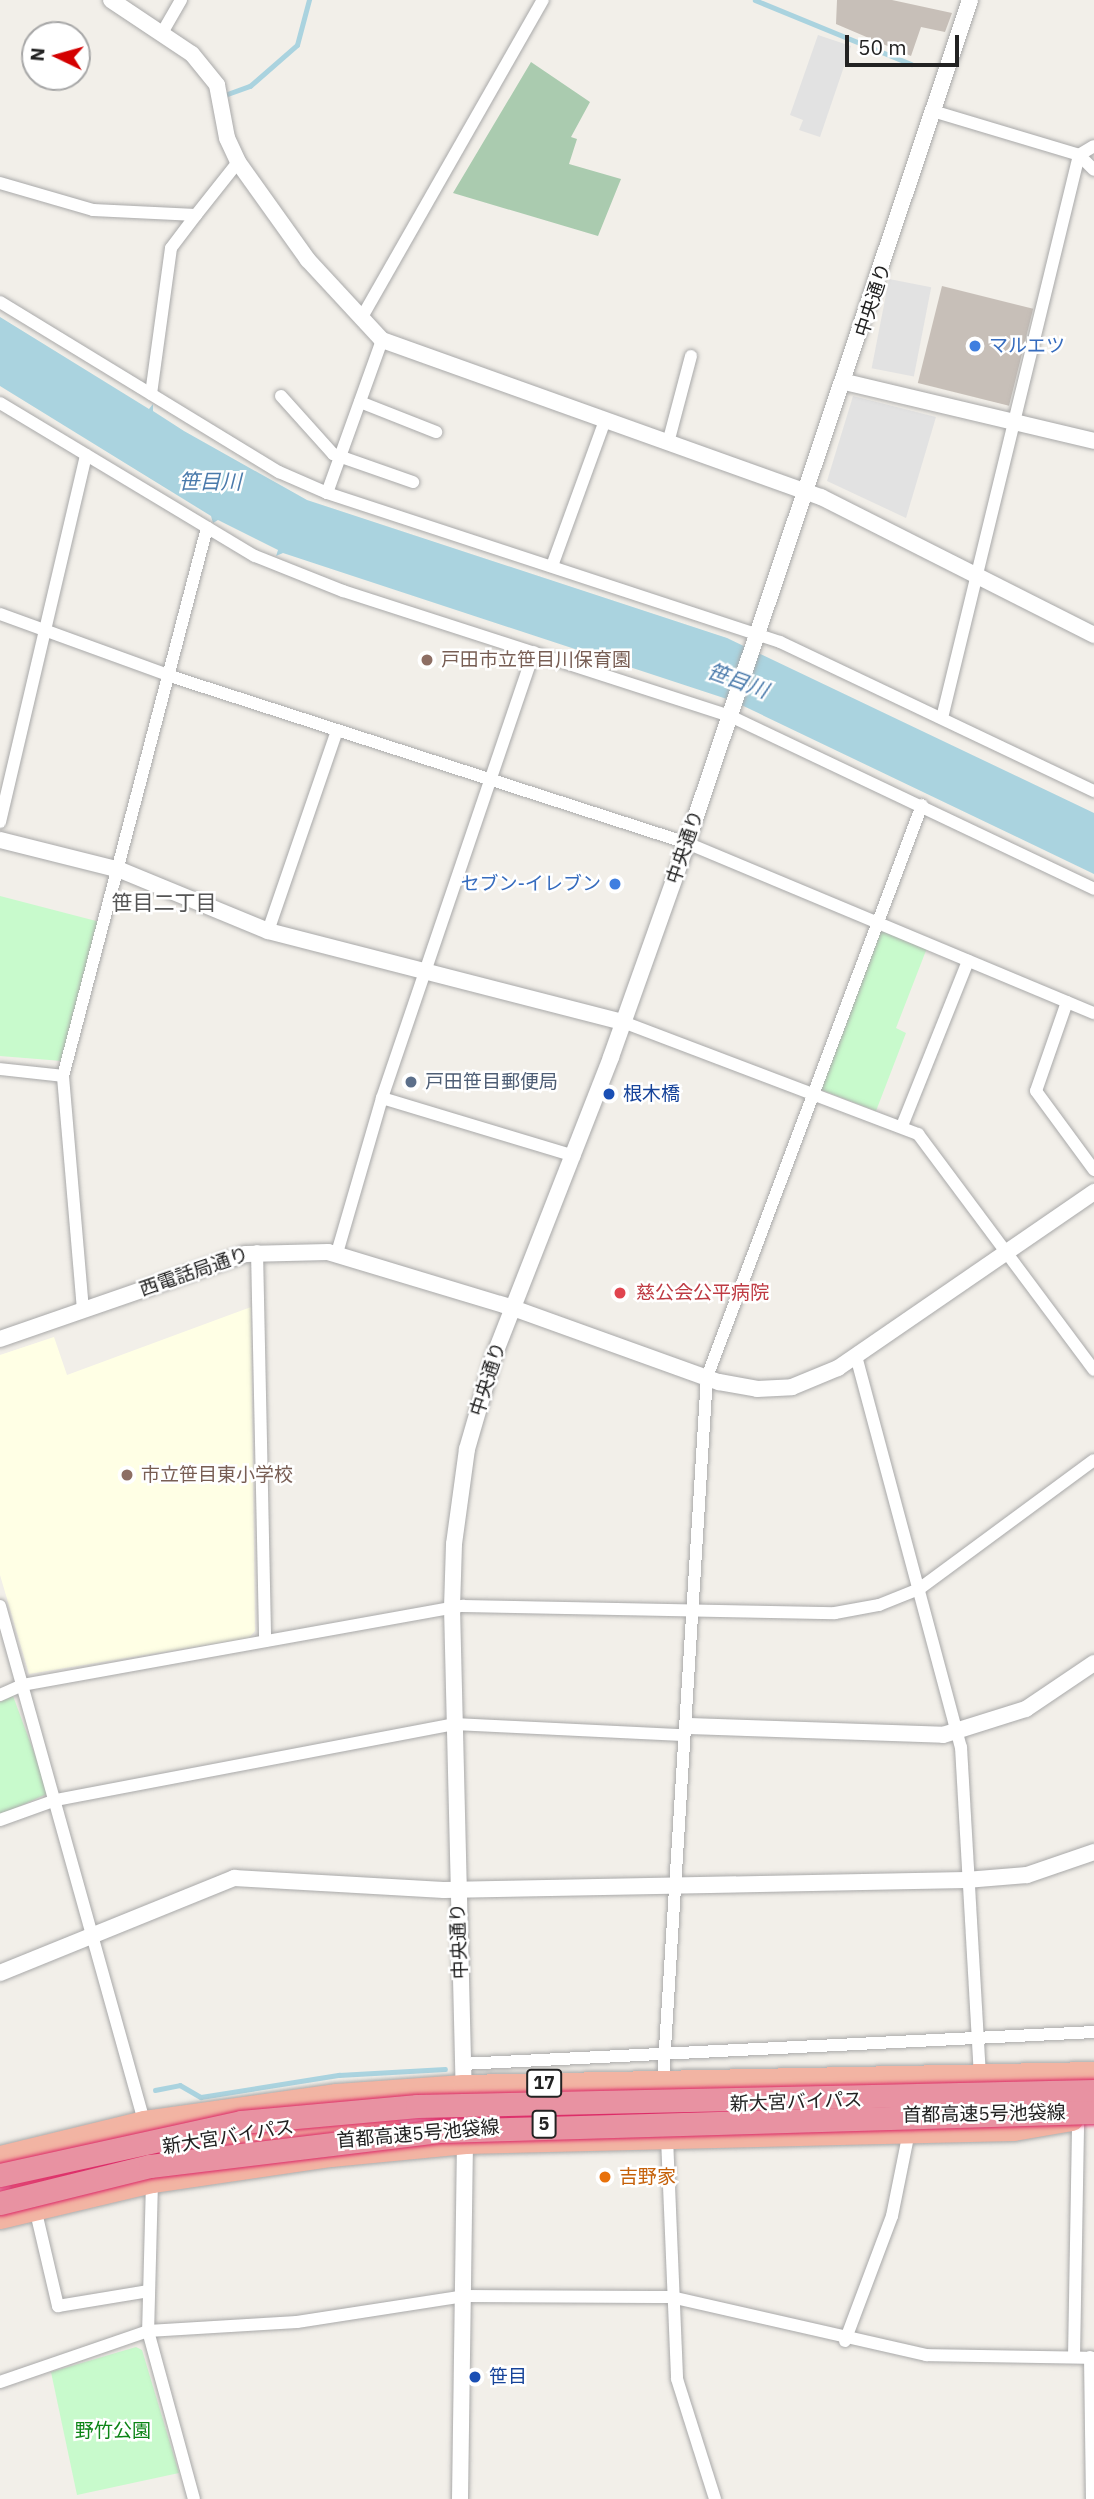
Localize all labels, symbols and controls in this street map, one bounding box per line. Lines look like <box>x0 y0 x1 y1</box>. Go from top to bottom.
north arrow <box>21 21 91 91</box>
scale bar <box>849 21 963 65</box>
text: 50 m <box>858 33 907 61</box>
text: N <box>25 46 50 62</box>
street label: 中央通り <box>850 260 896 340</box>
place label: マルエツ <box>989 335 1065 357</box>
marker: マルエツ <box>967 338 983 354</box>
water label: 笹目川 <box>179 468 241 494</box>
place label: 戸田市立笹目川保育園 <box>441 649 631 671</box>
marker: 戸田市立笹目川保育園 <box>419 652 435 668</box>
water label: 笹目川 <box>704 657 772 703</box>
street label: 中央通り <box>662 807 708 887</box>
place label: セブン-イレブン <box>460 873 601 895</box>
marker: セブン-イレブン <box>607 876 623 892</box>
district label: 笹目二丁目 <box>112 889 216 915</box>
place label: 戸田笹目郵便局 <box>425 1071 558 1093</box>
marker: 戸田笹目郵便局 <box>403 1074 419 1090</box>
place label: 根木橋 <box>623 1083 680 1105</box>
marker: 根木橋 <box>601 1086 617 1102</box>
street label: 西電話局通り <box>136 1243 252 1301</box>
place label: 慈公会公平病院 <box>636 1282 769 1304</box>
marker: 慈公会公平病院 <box>610 1283 630 1303</box>
street label: 中央通り <box>465 1339 511 1419</box>
place label: 市立笹目東小学校 <box>141 1464 293 1486</box>
marker: 市立笹目東小学校 <box>119 1467 135 1483</box>
street label: 中央通り <box>446 1903 472 1979</box>
road number: 17 <box>525 2068 563 2098</box>
street label: 新大宮バイパス <box>729 2088 863 2116</box>
street label: 首都高速5号池袋線 <box>902 2101 1066 2127</box>
road number: 5 <box>530 2110 558 2138</box>
street label: 新大宮バイパス <box>161 2115 295 2159</box>
street label: 首都高速5号池袋線 <box>336 2116 500 2152</box>
place label: 吉野家 <box>619 2166 676 2188</box>
marker: 吉野家 <box>597 2169 613 2185</box>
place label: 笹目 <box>489 2366 527 2388</box>
marker: 笹目 <box>467 2369 483 2385</box>
park label: 野竹公園 <box>75 2420 151 2442</box>

